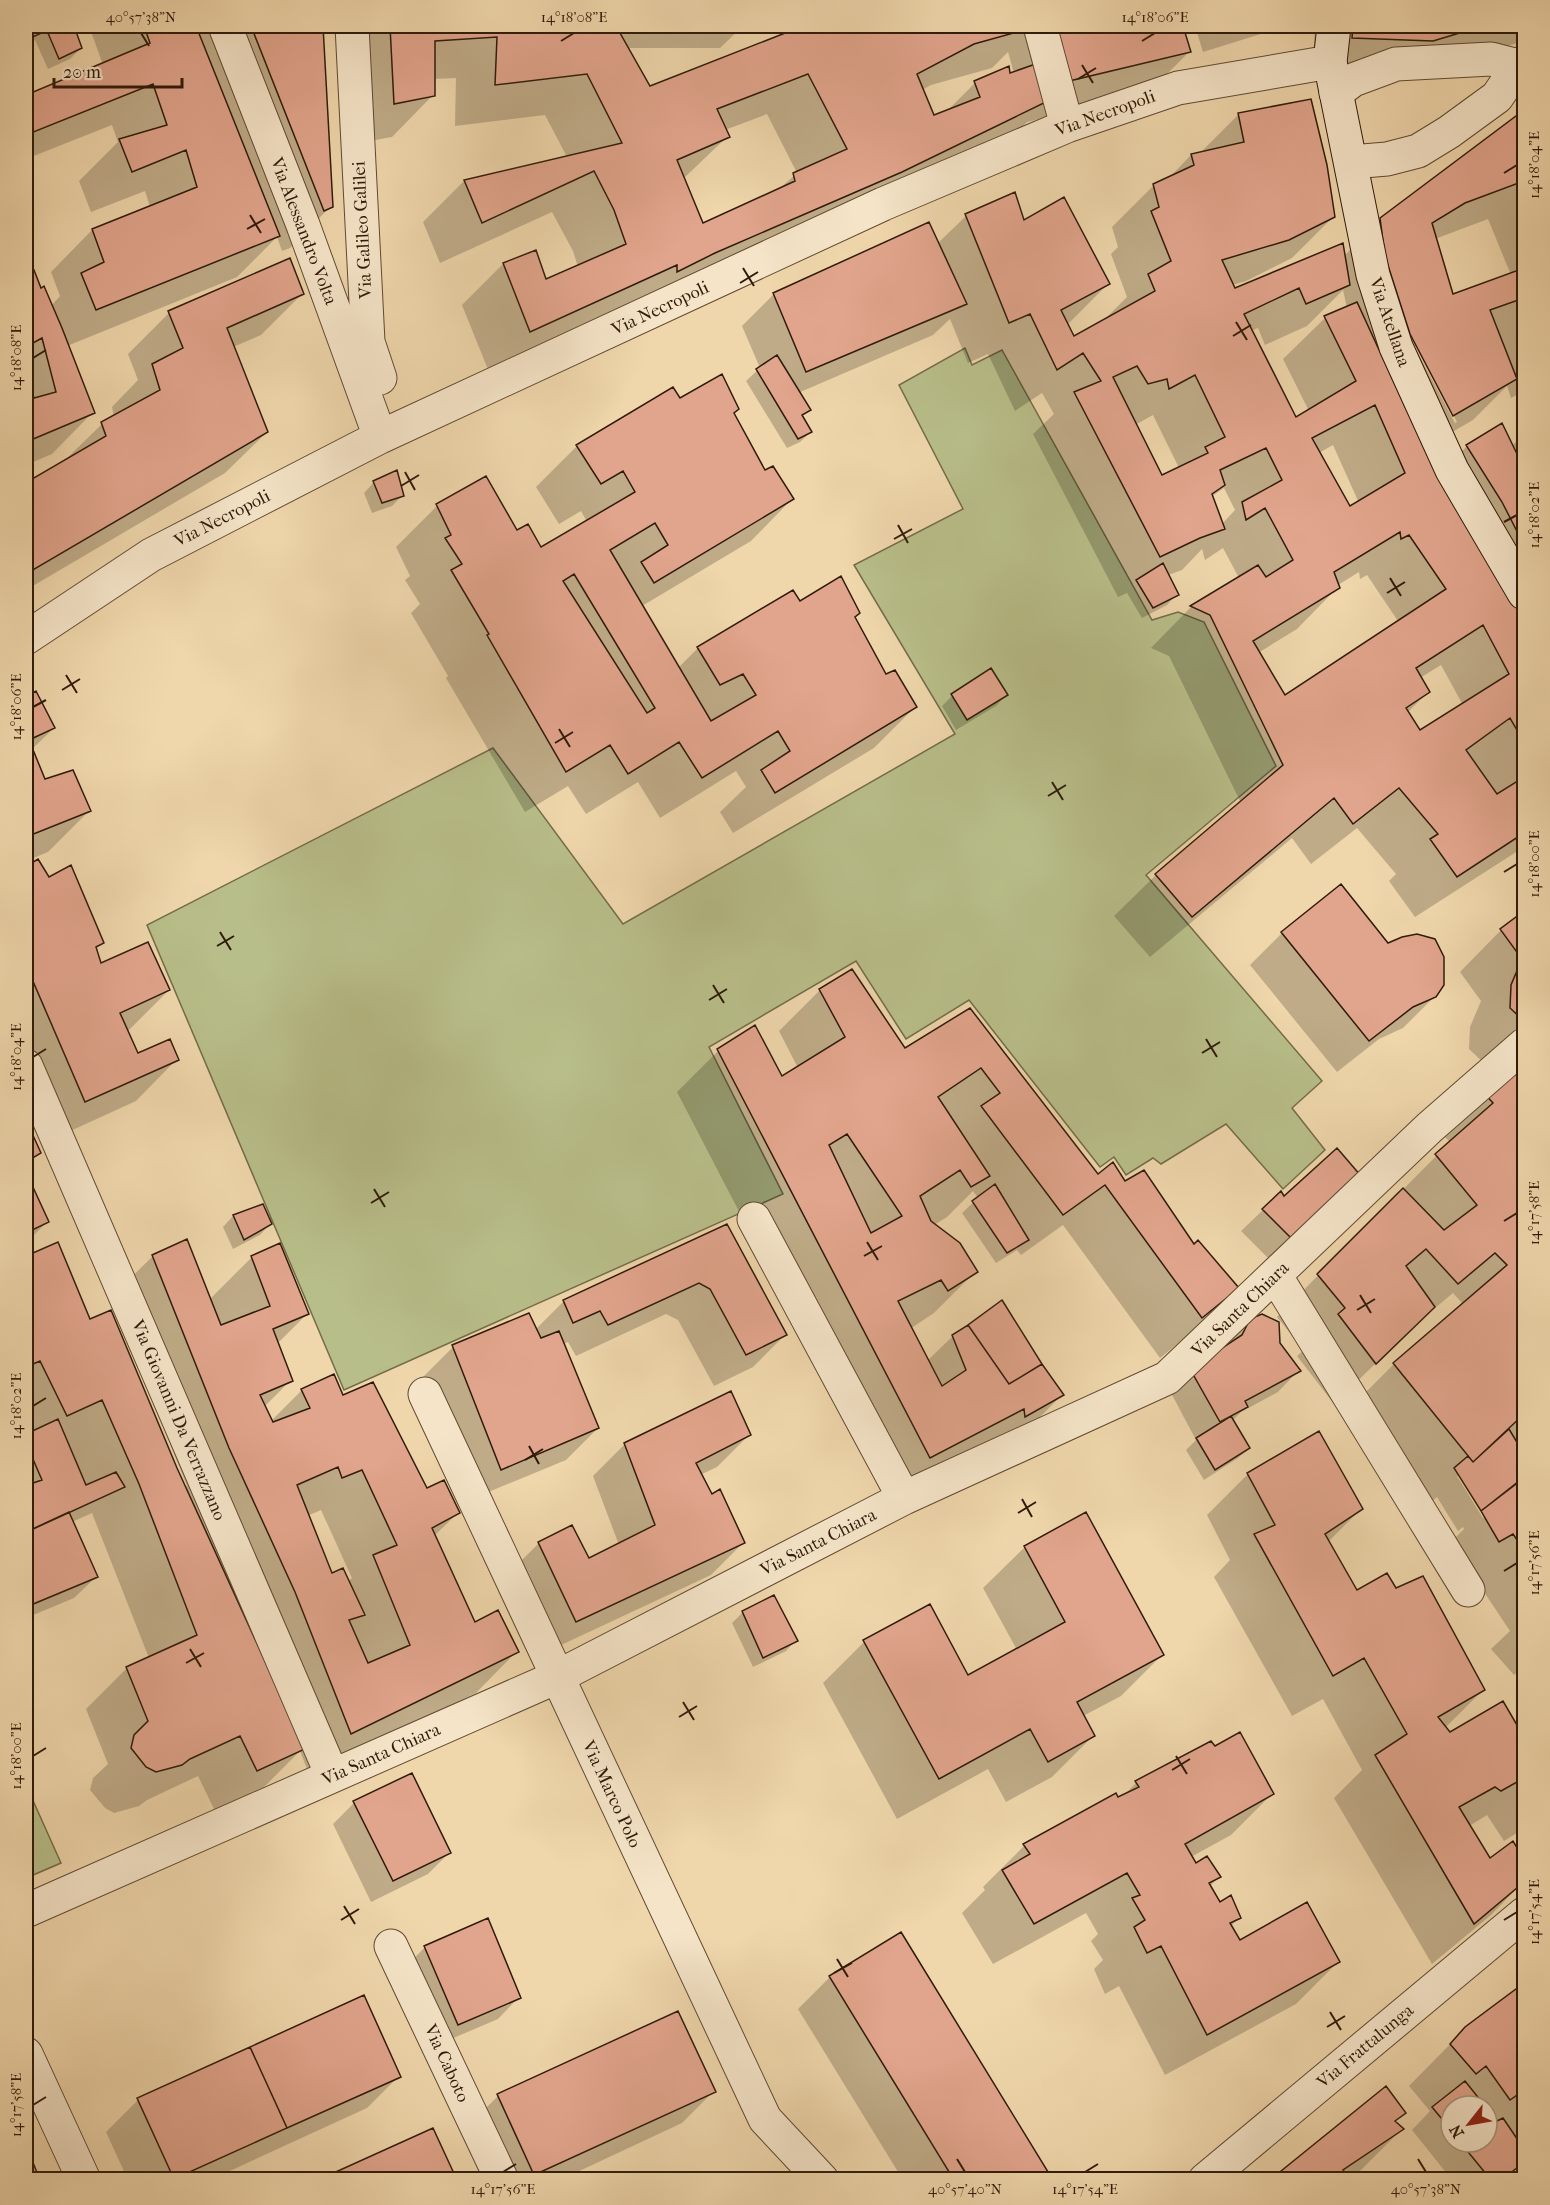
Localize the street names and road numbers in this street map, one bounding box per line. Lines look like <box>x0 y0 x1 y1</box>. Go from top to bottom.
street label: Via Necropoli <box>1051 85 1159 142</box>
street label: Via Alessandro Volta <box>265 154 342 308</box>
street label: Via Galileo Galilei <box>348 160 377 300</box>
street label: Via Atellana <box>1364 274 1415 370</box>
street label: Via Necropoli <box>607 276 713 341</box>
street label: Via Necropoli <box>170 485 274 552</box>
street label: Via Santa Chiara <box>1186 1257 1294 1362</box>
street label: Via Giovanni Da Verrazzano <box>126 1316 230 1524</box>
street label: Via Santa Chiara <box>756 1504 880 1581</box>
street label: Via Santa Chiara <box>318 1719 444 1790</box>
street label: Via Marco Polo <box>577 1736 646 1851</box>
street label: Via Frattalunga <box>1312 2000 1418 2093</box>
street label: Via Caboto <box>419 2020 474 2106</box>

